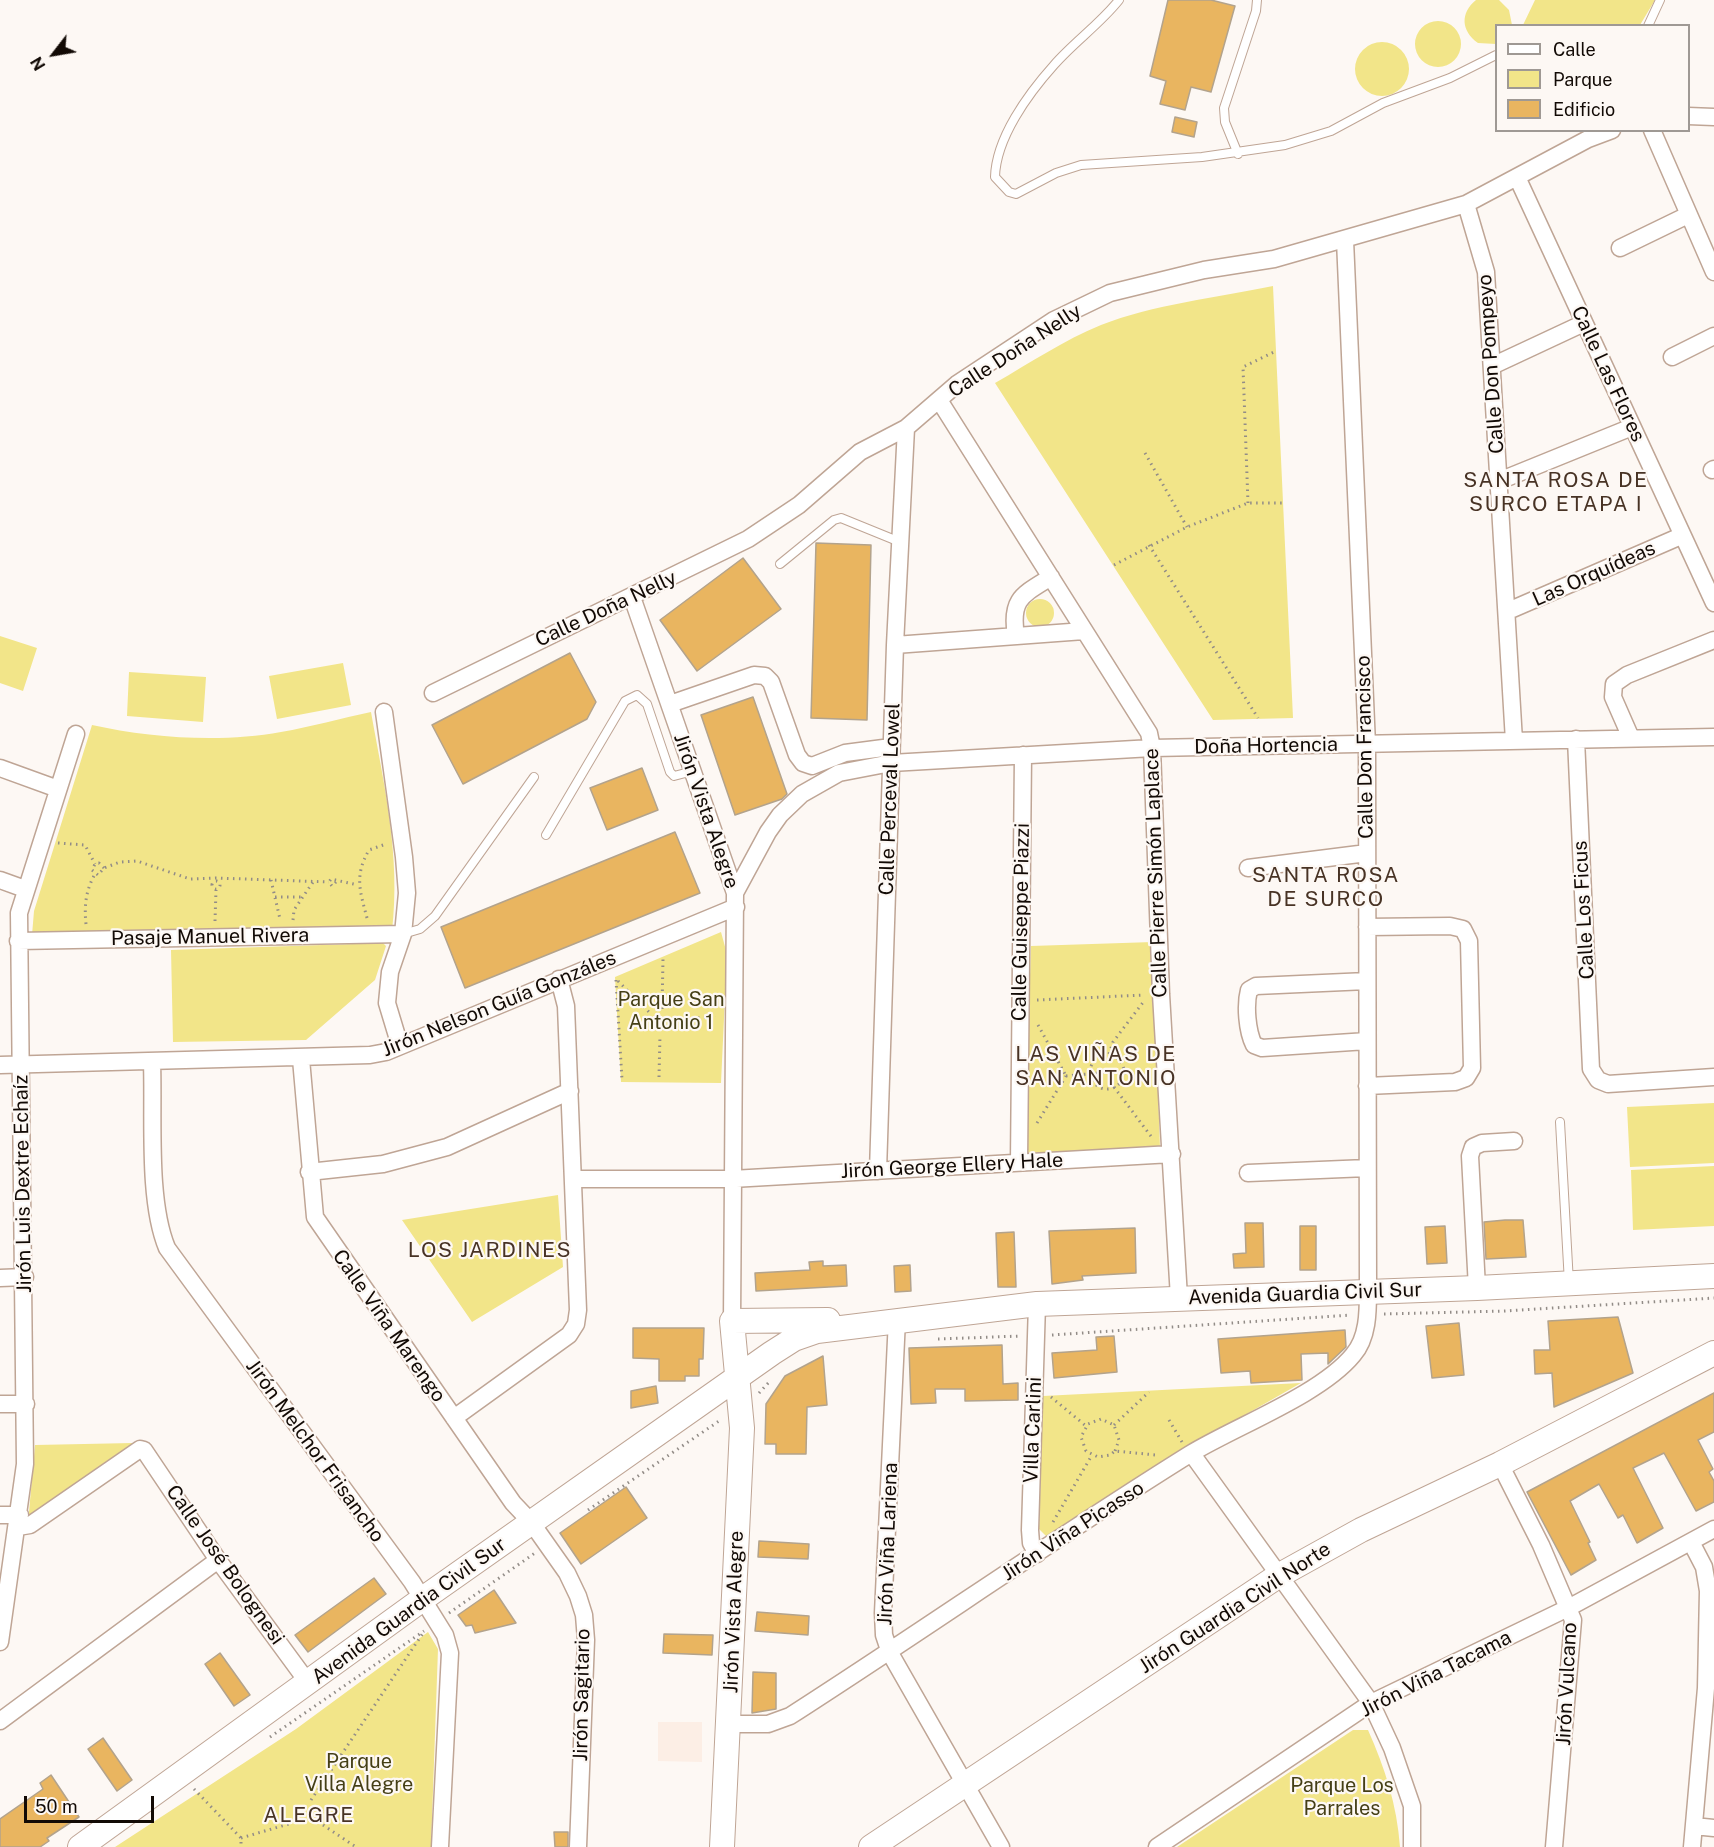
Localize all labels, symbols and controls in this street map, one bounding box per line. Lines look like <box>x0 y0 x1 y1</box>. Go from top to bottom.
north arrow <box>24 24 84 84</box>
legend <box>1495 24 1690 132</box>
text: Calle <box>1553 39 1596 60</box>
text: N <box>27 53 50 74</box>
text: Parque <box>1553 69 1613 90</box>
text: Edificio <box>1553 99 1615 120</box>
street label: Calle Don Pompeyo <box>1473 273 1509 455</box>
street label: Calle Doña Nelly <box>944 299 1086 403</box>
street label: Calle Las Flores <box>1566 302 1650 446</box>
district label: SANTA ROSA DE SURCO ETAPA I <box>1463 468 1649 518</box>
street label: Las Orquídeas <box>1529 536 1659 612</box>
street label: Calle Doña Nelly <box>532 566 680 652</box>
street label: Calle Don Francisco <box>1351 655 1379 839</box>
street label: Calle Perceval Lowel <box>875 702 905 896</box>
street label: Jirón Vista Alegre <box>668 730 744 892</box>
street label: Doña Hortencia <box>1194 733 1338 759</box>
street label: Calle Pierre Simón Laplace <box>1140 748 1172 998</box>
street label: Calle Guiseppe Piazzi <box>1007 823 1035 1021</box>
street label: Calle Los Ficus <box>1568 840 1600 980</box>
district label: SANTA ROSA DE SURCO <box>1252 863 1400 913</box>
street label: Pasaje Manuel Rivera <box>111 923 309 951</box>
street label: Jirón Nelson Guía Gonzáles <box>378 946 620 1062</box>
park label: Parque San Antonio 1 <box>618 988 724 1035</box>
district label: LAS VIÑAS DE SAN ANTONIO <box>1015 1042 1177 1092</box>
street label: Jirón Luis Dextre Echaíz <box>9 1075 37 1293</box>
street label: Jirón George Ellery Hale <box>840 1148 1064 1184</box>
district label: LOS JARDINES <box>408 1238 572 1264</box>
street label: Calle Viña Marengo <box>327 1245 451 1407</box>
street label: Avenida Guardia Civil Sur <box>1188 1278 1422 1310</box>
street label: Jirón Melchor Frisancho <box>241 1355 389 1547</box>
street label: Villa Carlini <box>1019 1377 1047 1483</box>
street label: Jirón Viña Lariena <box>873 1462 903 1626</box>
street label: Jirón Viña Picasso <box>997 1476 1149 1586</box>
street label: Calle José Bolognesi <box>161 1481 289 1649</box>
street label: Jirón Vista Alegre <box>719 1530 749 1694</box>
street label: Avenida Guardia Civil Sur <box>307 1532 511 1690</box>
street label: Jirón Guardia Civil Norte <box>1135 1537 1335 1679</box>
street label: Jirón Vulcano <box>1552 1622 1582 1746</box>
street label: Jirón Viña Tacama <box>1357 1626 1515 1722</box>
street label: Jirón Sagitario <box>569 1628 595 1762</box>
park label: Parque Villa Alegre <box>305 1750 413 1797</box>
park label: Parque Los Parrales <box>1290 1774 1394 1821</box>
scale bar <box>27 1784 158 1822</box>
text: 50 m <box>35 1796 78 1817</box>
district label: ALEGRE <box>263 1803 355 1829</box>

